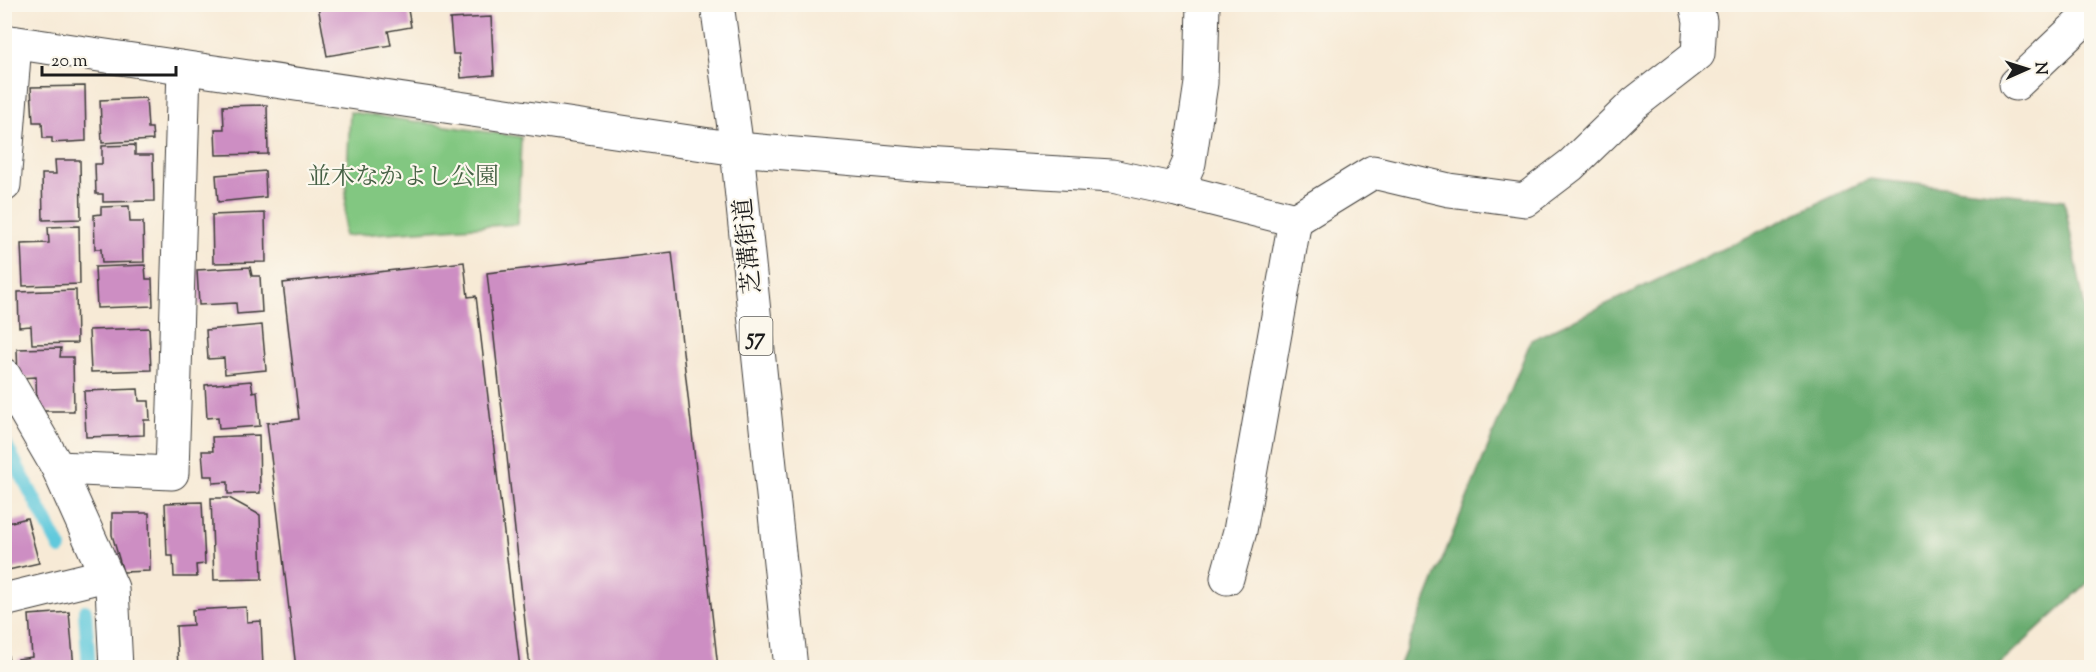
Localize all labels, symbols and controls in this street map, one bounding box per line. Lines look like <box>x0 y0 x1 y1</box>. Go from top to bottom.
scale bar <box>42 39 176 77</box>
north arrow <box>1997 39 2057 99</box>
text: 20 m <box>51 49 88 75</box>
text: N <box>2028 61 2051 76</box>
park label: 並木なかよし公園 <box>307 161 499 195</box>
street label: 芝溝街道 <box>727 196 771 295</box>
road number: 57 <box>740 317 772 355</box>

